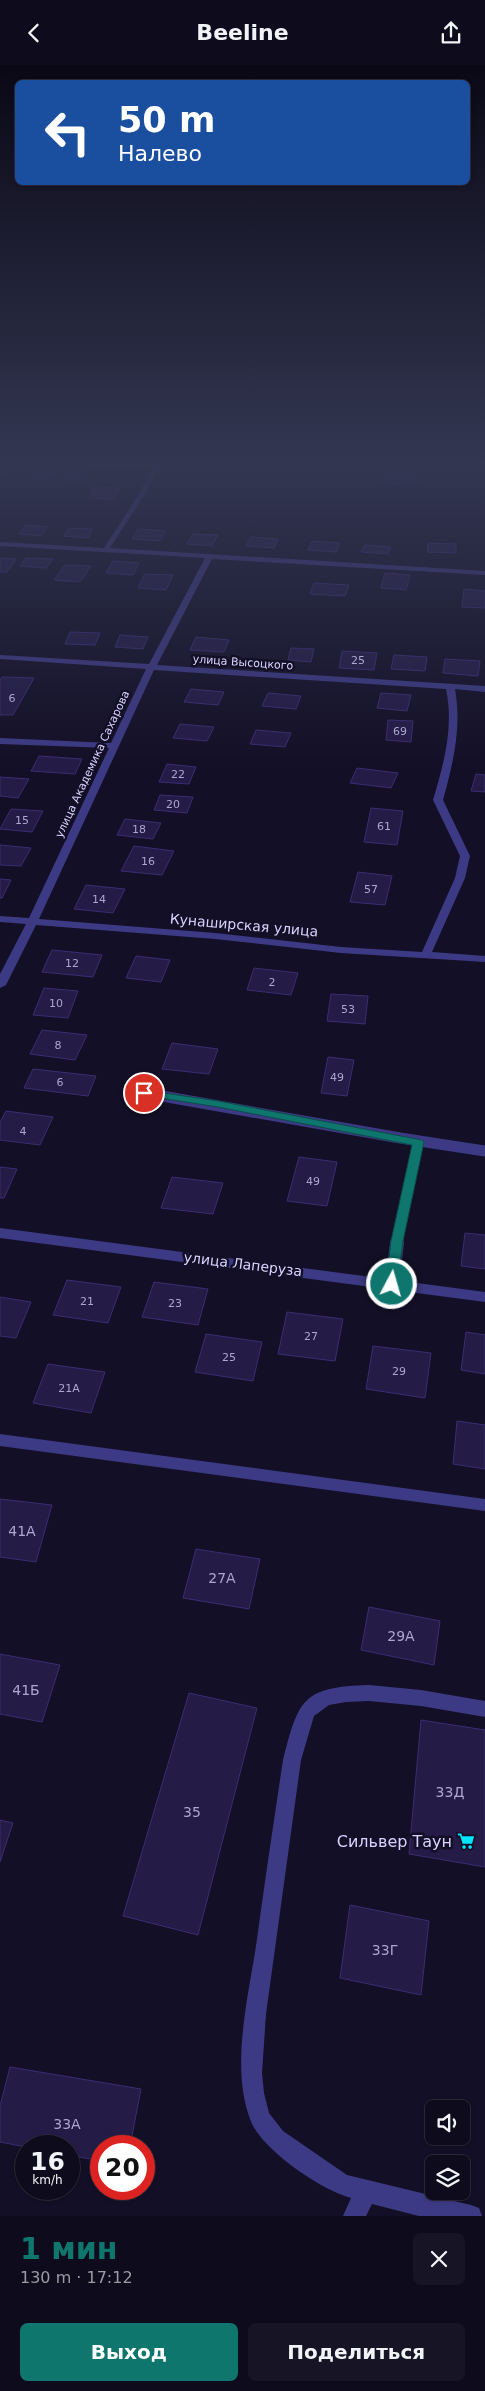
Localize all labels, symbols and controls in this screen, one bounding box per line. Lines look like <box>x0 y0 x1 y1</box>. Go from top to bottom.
icon: back <box>20 19 48 47</box>
icon: share <box>437 19 465 47</box>
text: Beeline <box>196 20 289 45</box>
icon: left <box>35 100 100 165</box>
text: 50 m <box>118 100 215 140</box>
text: Налево <box>118 141 202 166</box>
street label: улица Высоцкого <box>192 652 294 673</box>
house number: 25 <box>351 654 365 667</box>
street label: улица Академика Сахарова <box>53 689 132 840</box>
house number: 6 <box>9 692 16 705</box>
house number: 69 <box>393 725 407 738</box>
house number: 22 <box>171 768 185 781</box>
house number: 20 <box>166 798 180 811</box>
house number: 15 <box>15 814 29 827</box>
house number: 61 <box>377 820 391 833</box>
house number: 18 <box>132 823 146 836</box>
house number: 16 <box>141 855 155 868</box>
house number: 57 <box>364 883 378 896</box>
house number: 14 <box>92 893 106 906</box>
street label: Кунаширская улица <box>169 911 319 939</box>
house number: 12 <box>65 957 79 970</box>
house number: 2 <box>269 976 276 989</box>
house number: 10 <box>49 997 63 1010</box>
house number: 53 <box>341 1003 355 1016</box>
house number: 8 <box>55 1039 62 1052</box>
house number: 49 <box>330 1071 344 1084</box>
pin <box>123 1072 165 1114</box>
house number: 6 <box>57 1076 64 1089</box>
icon: arrive <box>130 1079 158 1107</box>
house number: 4 <box>20 1125 27 1138</box>
house number: 49 <box>306 1175 320 1188</box>
street label: улица Лаперуза <box>183 1249 303 1279</box>
position arrow <box>365 1257 417 1309</box>
house number: 21 <box>80 1295 94 1308</box>
house number: 23 <box>168 1297 182 1310</box>
house number: 27 <box>304 1330 318 1343</box>
house number: 25 <box>222 1351 236 1364</box>
house number: 29 <box>392 1365 406 1378</box>
house number: 21А <box>58 1382 80 1395</box>
house number: 41А <box>8 1523 36 1539</box>
house number: 27А <box>208 1570 236 1586</box>
house number: 29А <box>387 1628 415 1644</box>
house number: 41Б <box>12 1682 40 1698</box>
house number: 33Д <box>436 1784 464 1800</box>
house number: 35 <box>183 1804 201 1820</box>
supermarket icon: Сильвер Таун <box>456 1831 476 1851</box>
place label: Сильвер Таун <box>337 1832 452 1851</box>
house number: 33Г <box>372 1942 398 1958</box>
map controls <box>425 2100 470 2200</box>
button: sound <box>425 2100 470 2145</box>
house number: 33А <box>53 2116 81 2132</box>
speed limit sign: 20 <box>90 2135 155 2200</box>
text: 16 <box>30 2147 65 2176</box>
button: layers <box>425 2155 470 2200</box>
text: km/h <box>32 2173 63 2187</box>
text: 1 мин <box>20 2231 118 2266</box>
button: close <box>413 2233 465 2285</box>
text: 130 m · 17:12 <box>20 2268 133 2287</box>
button: Выход <box>20 2323 238 2381</box>
button: Поделиться <box>248 2323 465 2381</box>

